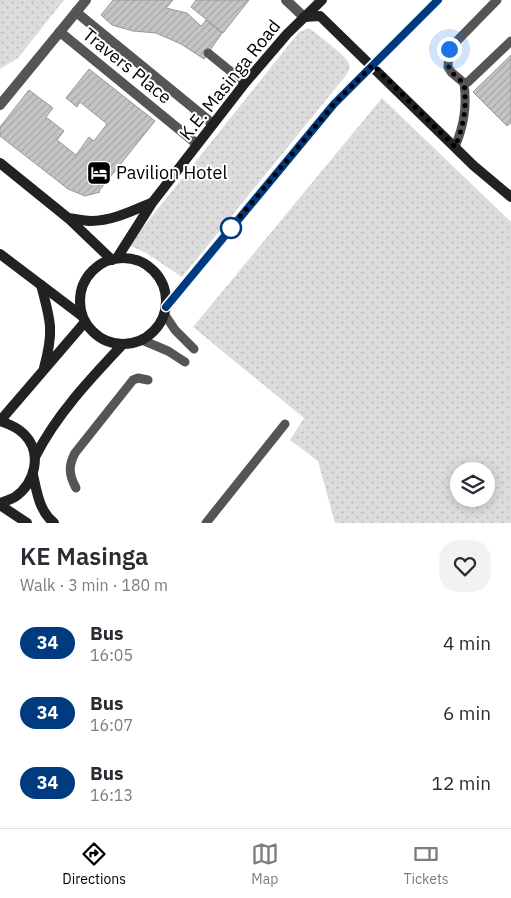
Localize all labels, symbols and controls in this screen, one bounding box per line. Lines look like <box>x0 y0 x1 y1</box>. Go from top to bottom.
street label: K.E. Masinga Road <box>174 15 285 145</box>
street label: Travers Place <box>78 23 177 109</box>
your location <box>437 37 462 62</box>
hotel icon: Pavilion Hotel <box>86 160 112 186</box>
place label: Pavilion Hotel <box>116 161 227 184</box>
unlabelled marker <box>220 217 242 239</box>
map controls <box>450 462 495 507</box>
button: layers <box>450 462 495 507</box>
text: KE Masinga <box>20 540 149 572</box>
button: heart <box>439 540 491 592</box>
text: Walk · 3 min · 180 m <box>20 575 168 595</box>
text: Bus <box>90 621 124 645</box>
text: 34 <box>37 631 58 654</box>
text: 4 min <box>443 631 491 655</box>
text: 16:05 <box>90 645 133 665</box>
text: Bus <box>90 691 124 715</box>
text: 34 <box>37 701 58 724</box>
text: 6 min <box>443 701 491 725</box>
text: 16:07 <box>90 715 133 735</box>
text: Bus <box>90 761 124 785</box>
text: 34 <box>37 771 58 794</box>
text: 12 min <box>432 771 491 795</box>
text: 16:13 <box>90 785 133 805</box>
tab: Directions <box>62 840 126 888</box>
tab: Map <box>251 840 279 888</box>
tab: Tickets <box>404 840 449 888</box>

